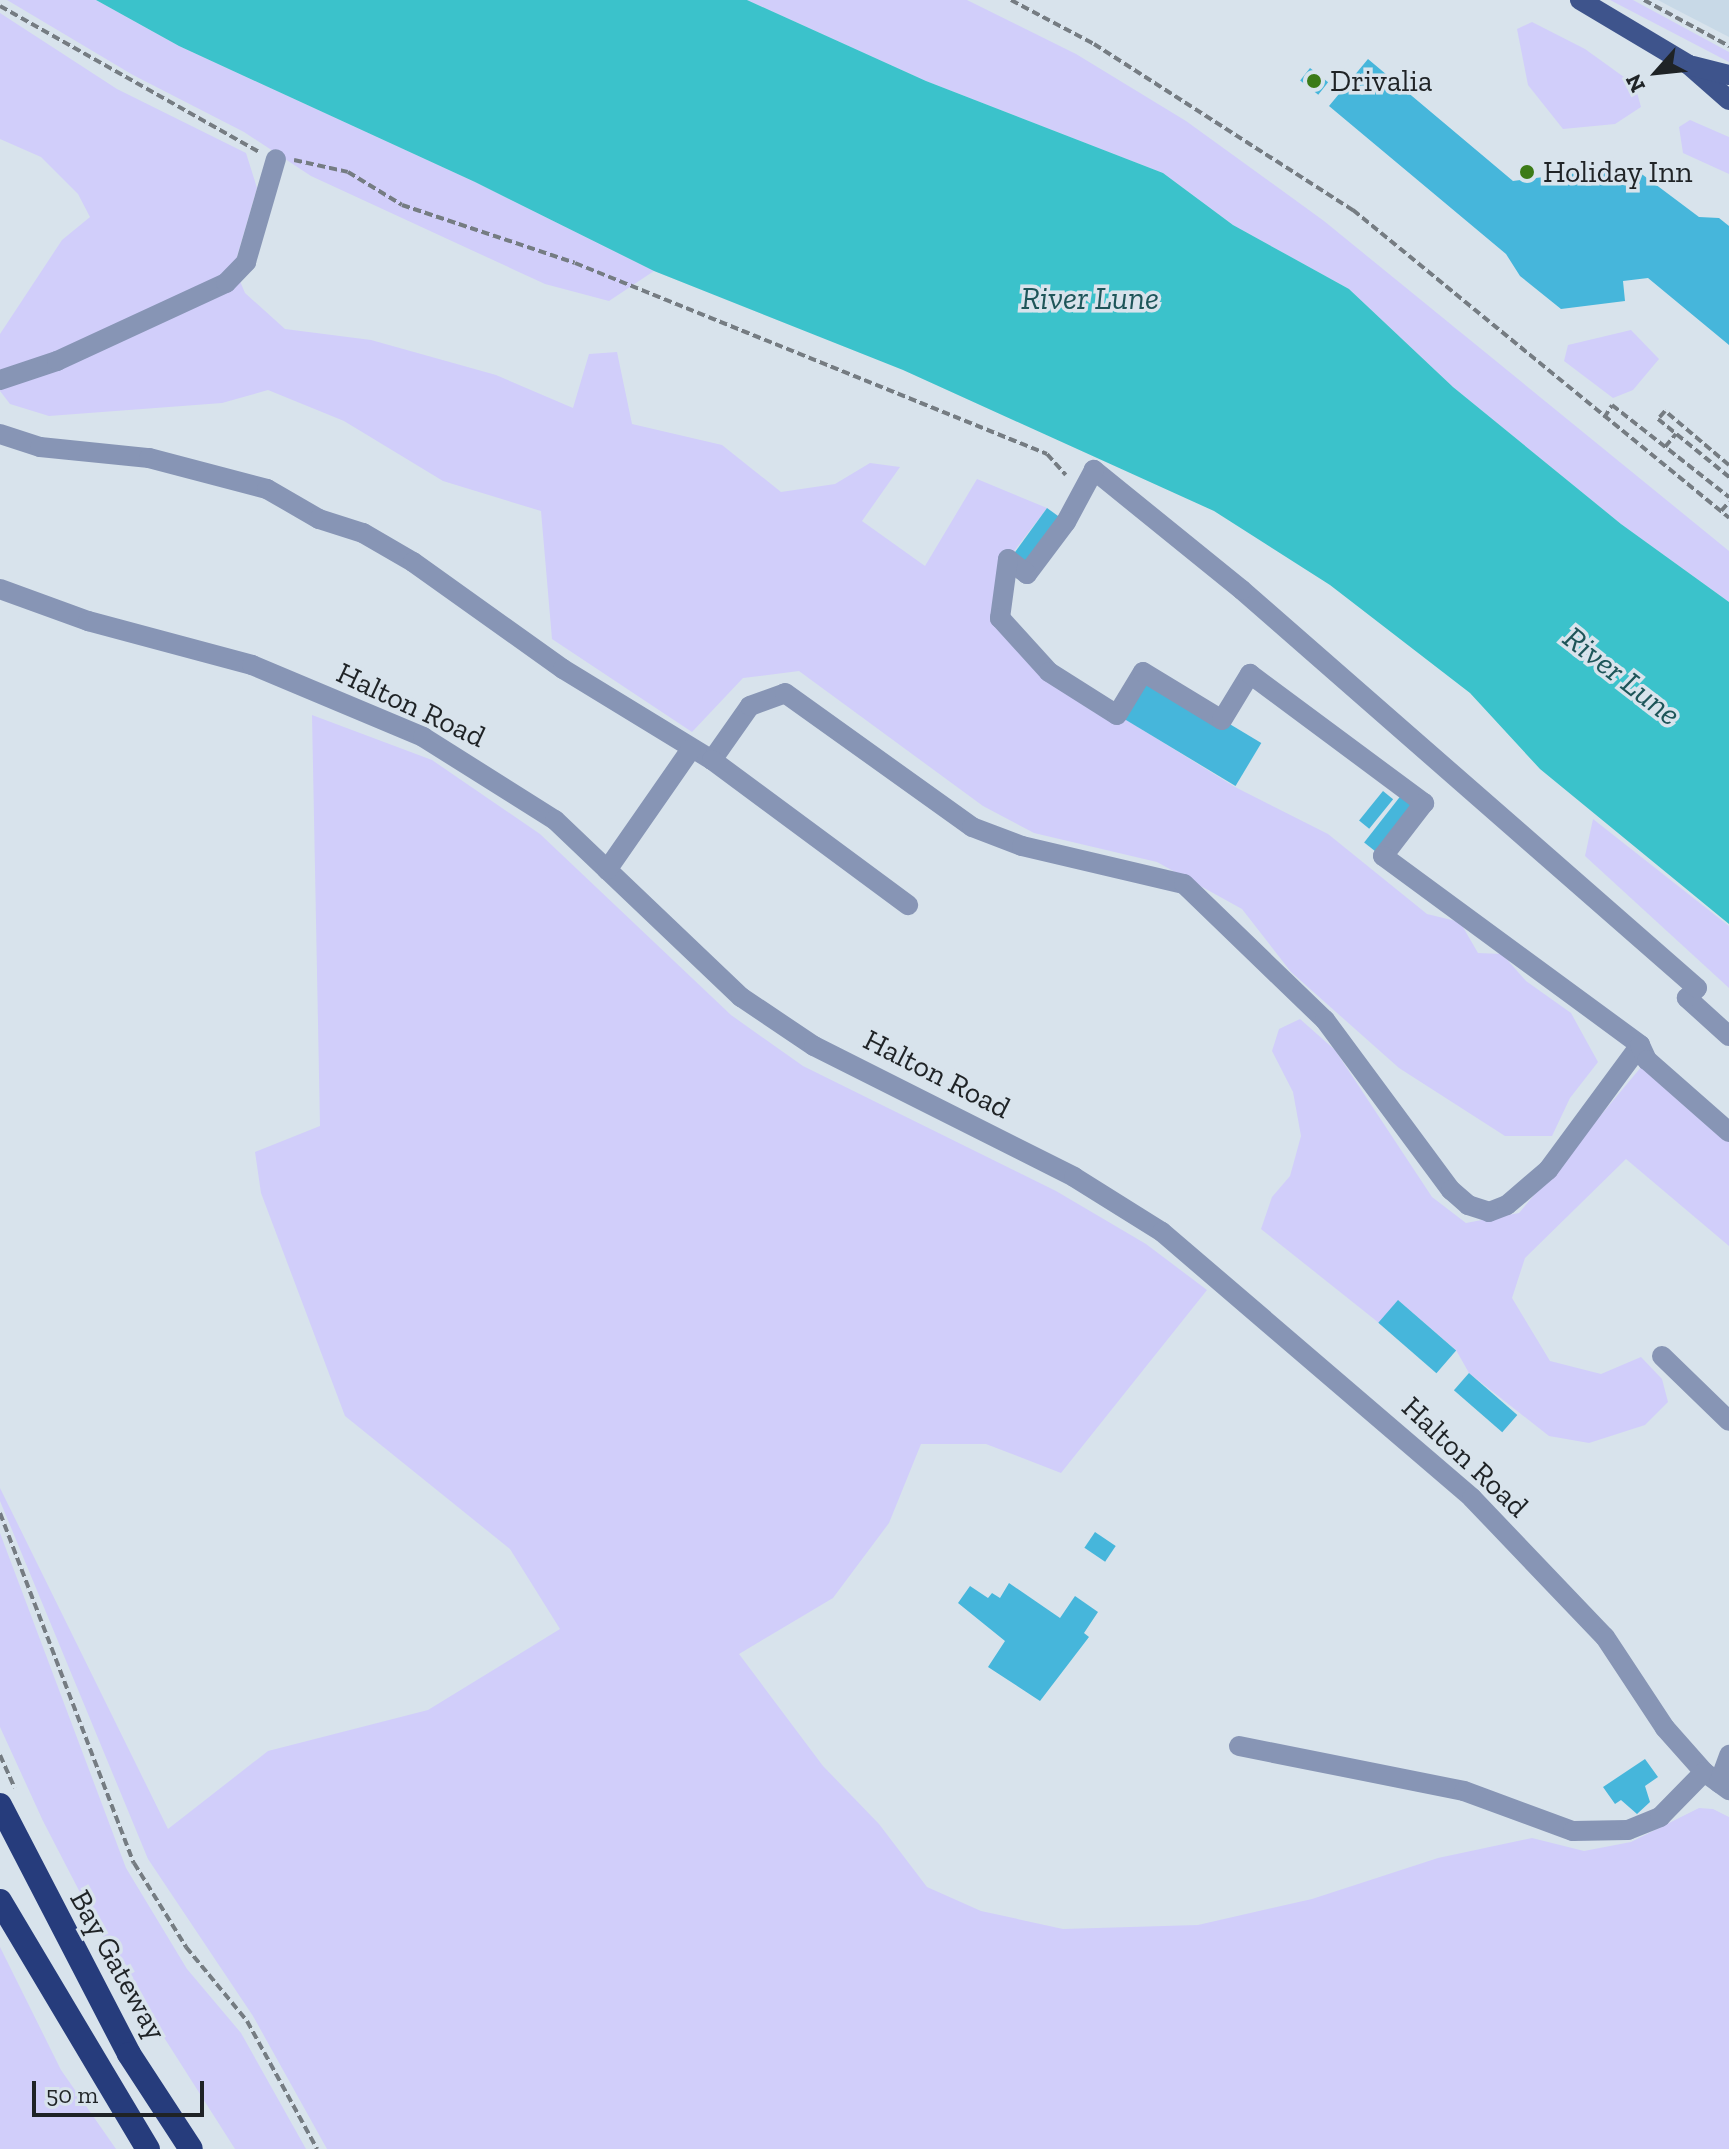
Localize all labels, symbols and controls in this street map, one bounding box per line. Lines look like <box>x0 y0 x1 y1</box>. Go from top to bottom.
north arrow <box>1617 32 1697 112</box>
place label: Drivalia <box>1330 63 1432 99</box>
text: N <box>1619 70 1651 97</box>
marker: Drivalia <box>1305 72 1323 90</box>
place label: Holiday Inn <box>1543 154 1693 190</box>
marker: Holiday Inn <box>1518 163 1536 181</box>
water label: River Lune <box>1021 279 1159 317</box>
water label: River Lune <box>1556 618 1688 734</box>
street label: Halton Road <box>331 655 491 755</box>
street label: Halton Road <box>858 1022 1016 1126</box>
street label: Halton Road <box>1394 1389 1536 1525</box>
street label: Bay Gateway <box>62 1883 174 2047</box>
scale bar <box>36 2065 208 2115</box>
text: 50 m <box>46 2080 98 2109</box>

